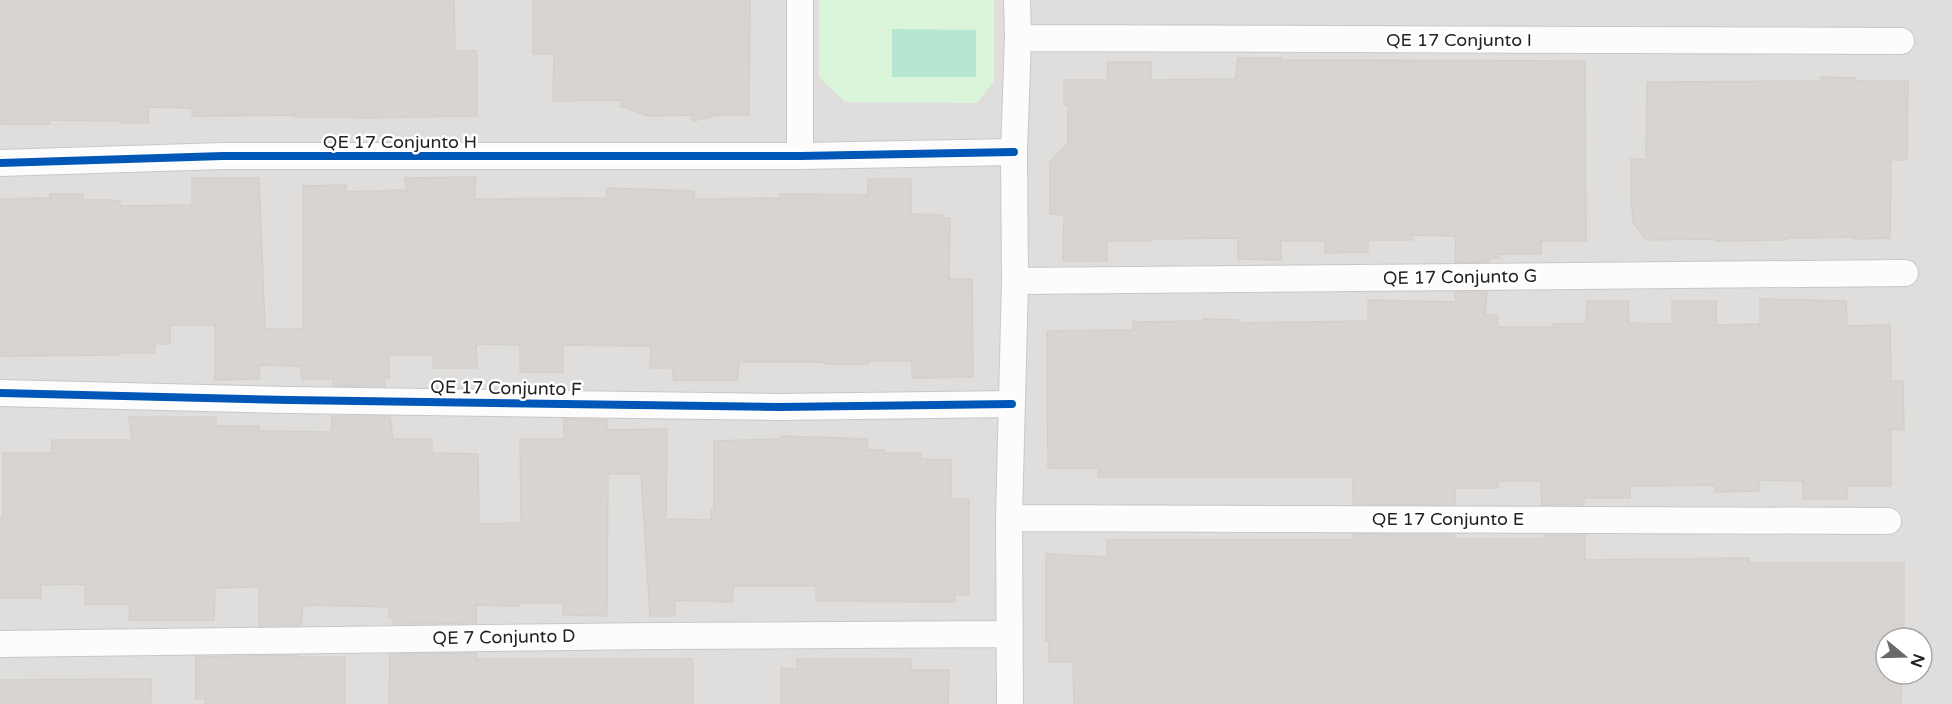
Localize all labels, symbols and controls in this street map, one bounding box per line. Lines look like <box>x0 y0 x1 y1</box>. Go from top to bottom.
street label: QE 17 Conjunto I <box>1386 29 1532 51</box>
street label: QE 17 Conjunto H <box>323 131 477 153</box>
street label: QE 17 Conjunto G <box>1383 265 1537 289</box>
street label: QE 17 Conjunto F <box>430 376 582 400</box>
street label: QE 17 Conjunto E <box>1372 508 1524 530</box>
street label: QE 7 Conjunto D <box>432 625 576 649</box>
north arrow <box>1874 626 1934 686</box>
text: N <box>1906 651 1929 670</box>

